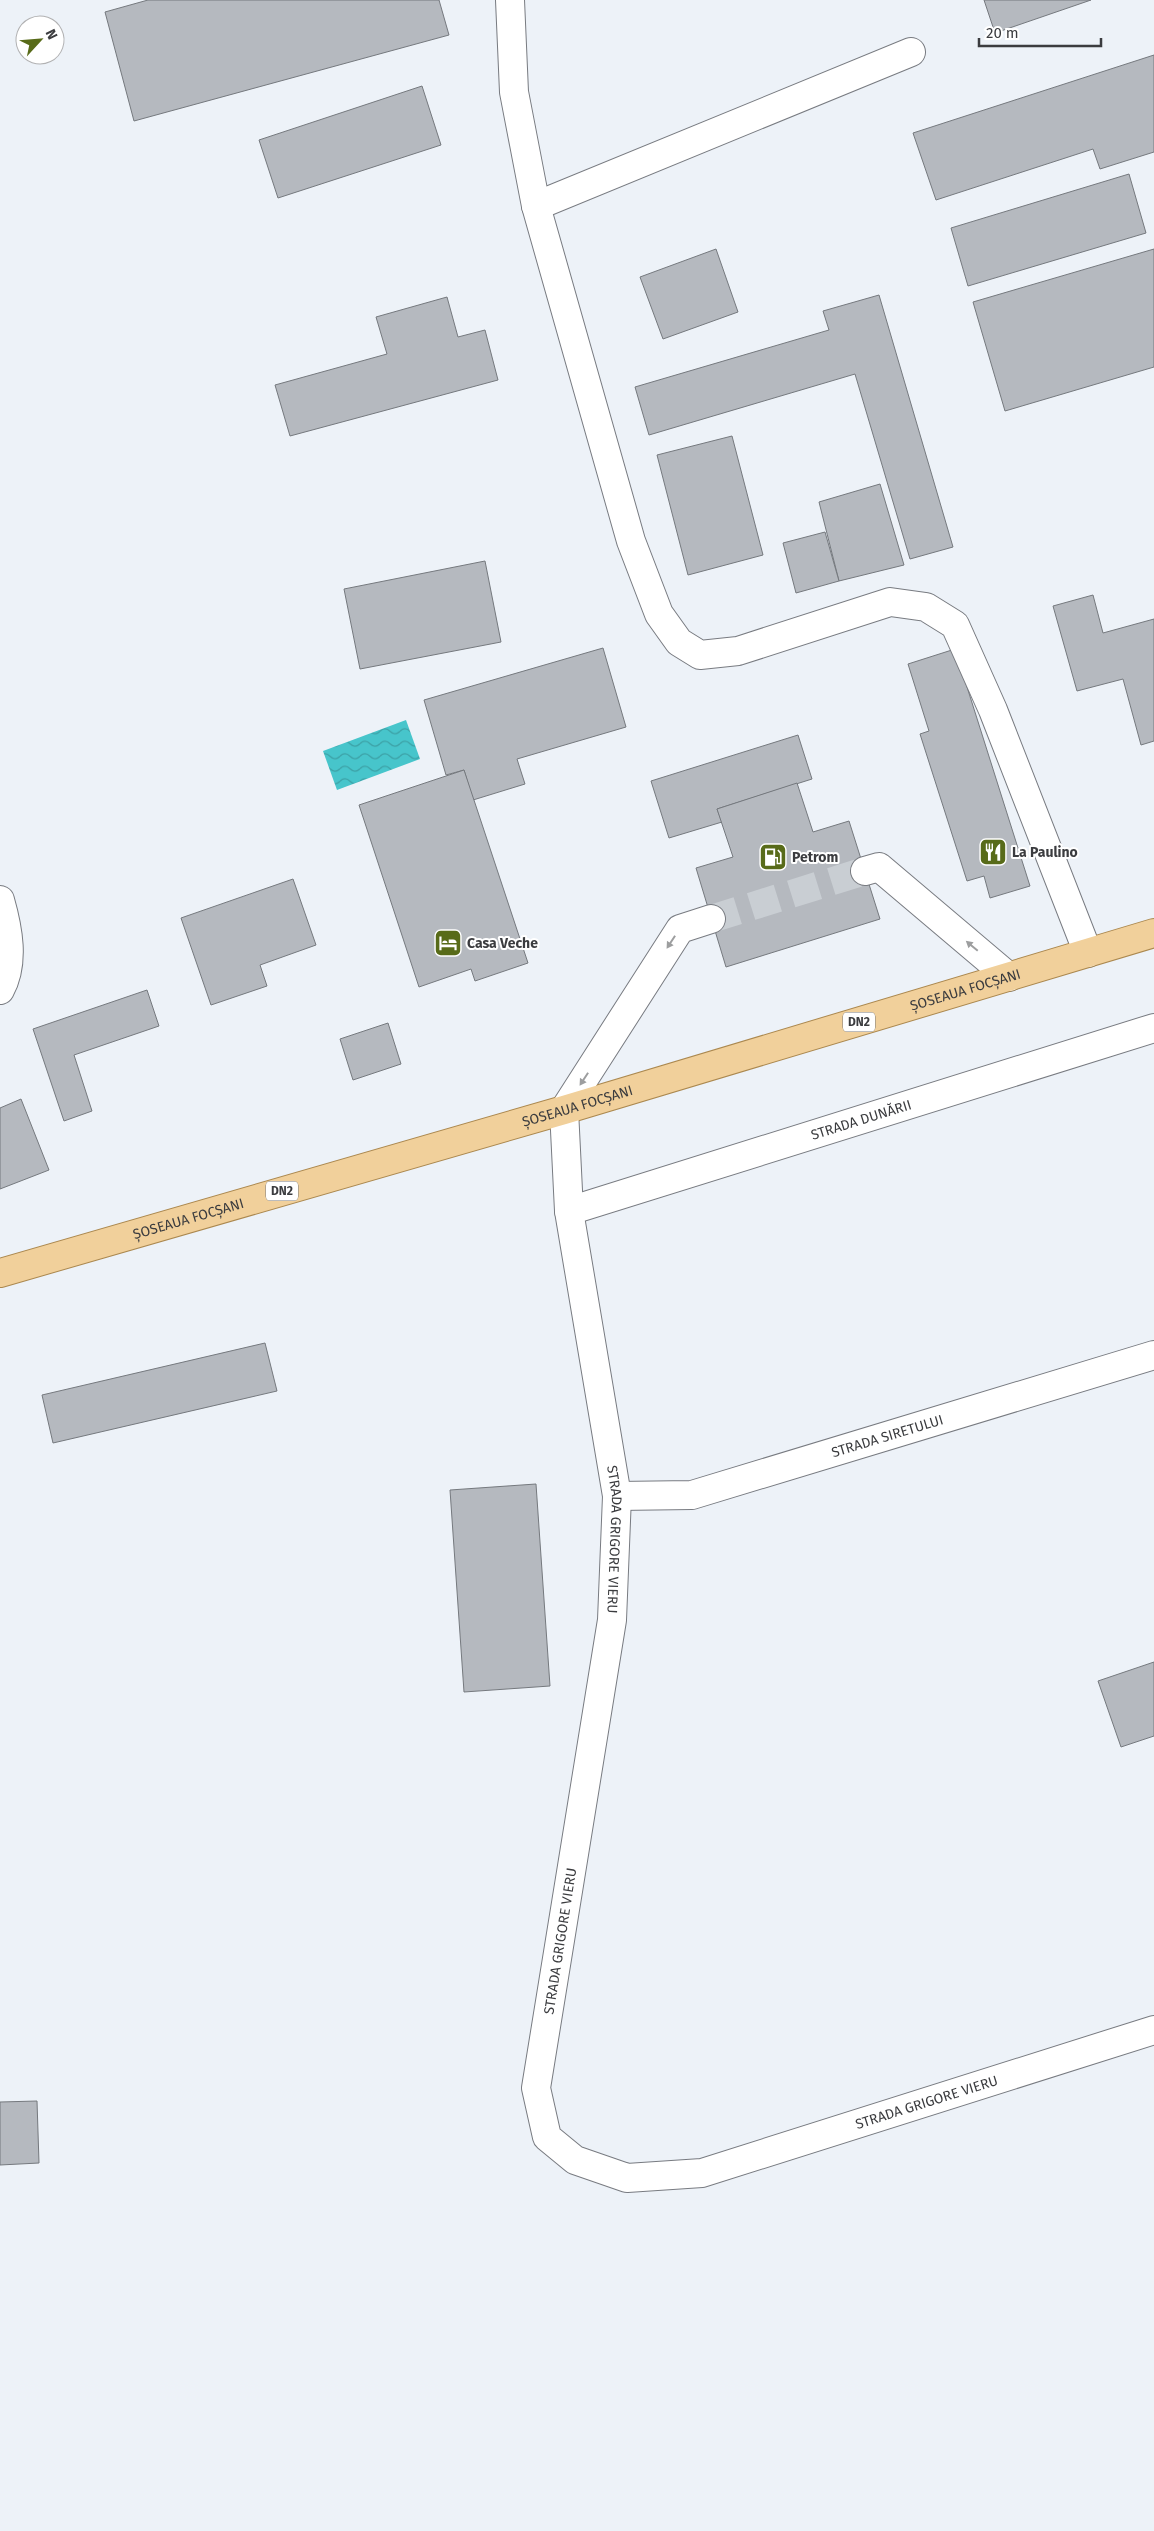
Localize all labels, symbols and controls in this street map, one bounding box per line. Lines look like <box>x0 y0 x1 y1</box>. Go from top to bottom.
north arrow <box>15 15 65 65</box>
scale bar <box>979 15 1102 47</box>
text: 20 m <box>986 24 1019 42</box>
text: N <box>42 27 61 42</box>
restaurant icon: La Paulino <box>978 837 1008 867</box>
fuel station icon: Petrom <box>758 842 788 872</box>
place label: La Paulino <box>1012 844 1078 861</box>
place label: Petrom <box>792 849 838 866</box>
hotel icon: Casa Veche <box>433 928 463 958</box>
place label: Casa Veche <box>467 935 538 952</box>
one-way arrow <box>667 936 676 949</box>
one-way arrow <box>966 940 979 951</box>
street label: ȘOSEAUA FOCȘANI <box>908 965 1023 1016</box>
road number: DN2 <box>843 1012 875 1032</box>
one-way arrow <box>579 1073 589 1086</box>
street label: ȘOSEAUA FOCȘANI <box>520 1082 635 1132</box>
street label: STRADA DUNĂRII <box>809 1096 914 1144</box>
road number: DN2 <box>266 1182 298 1200</box>
street label: ȘOSEAUA FOCȘANI <box>131 1195 246 1244</box>
street label: STRADA SIRETULUI <box>829 1411 945 1461</box>
street label: STRADA GRIGORE VIERU <box>603 1464 625 1614</box>
street label: STRADA GRIGORE VIERU <box>540 1866 580 2016</box>
street label: STRADA GRIGORE VIERU <box>853 2072 1000 2133</box>

